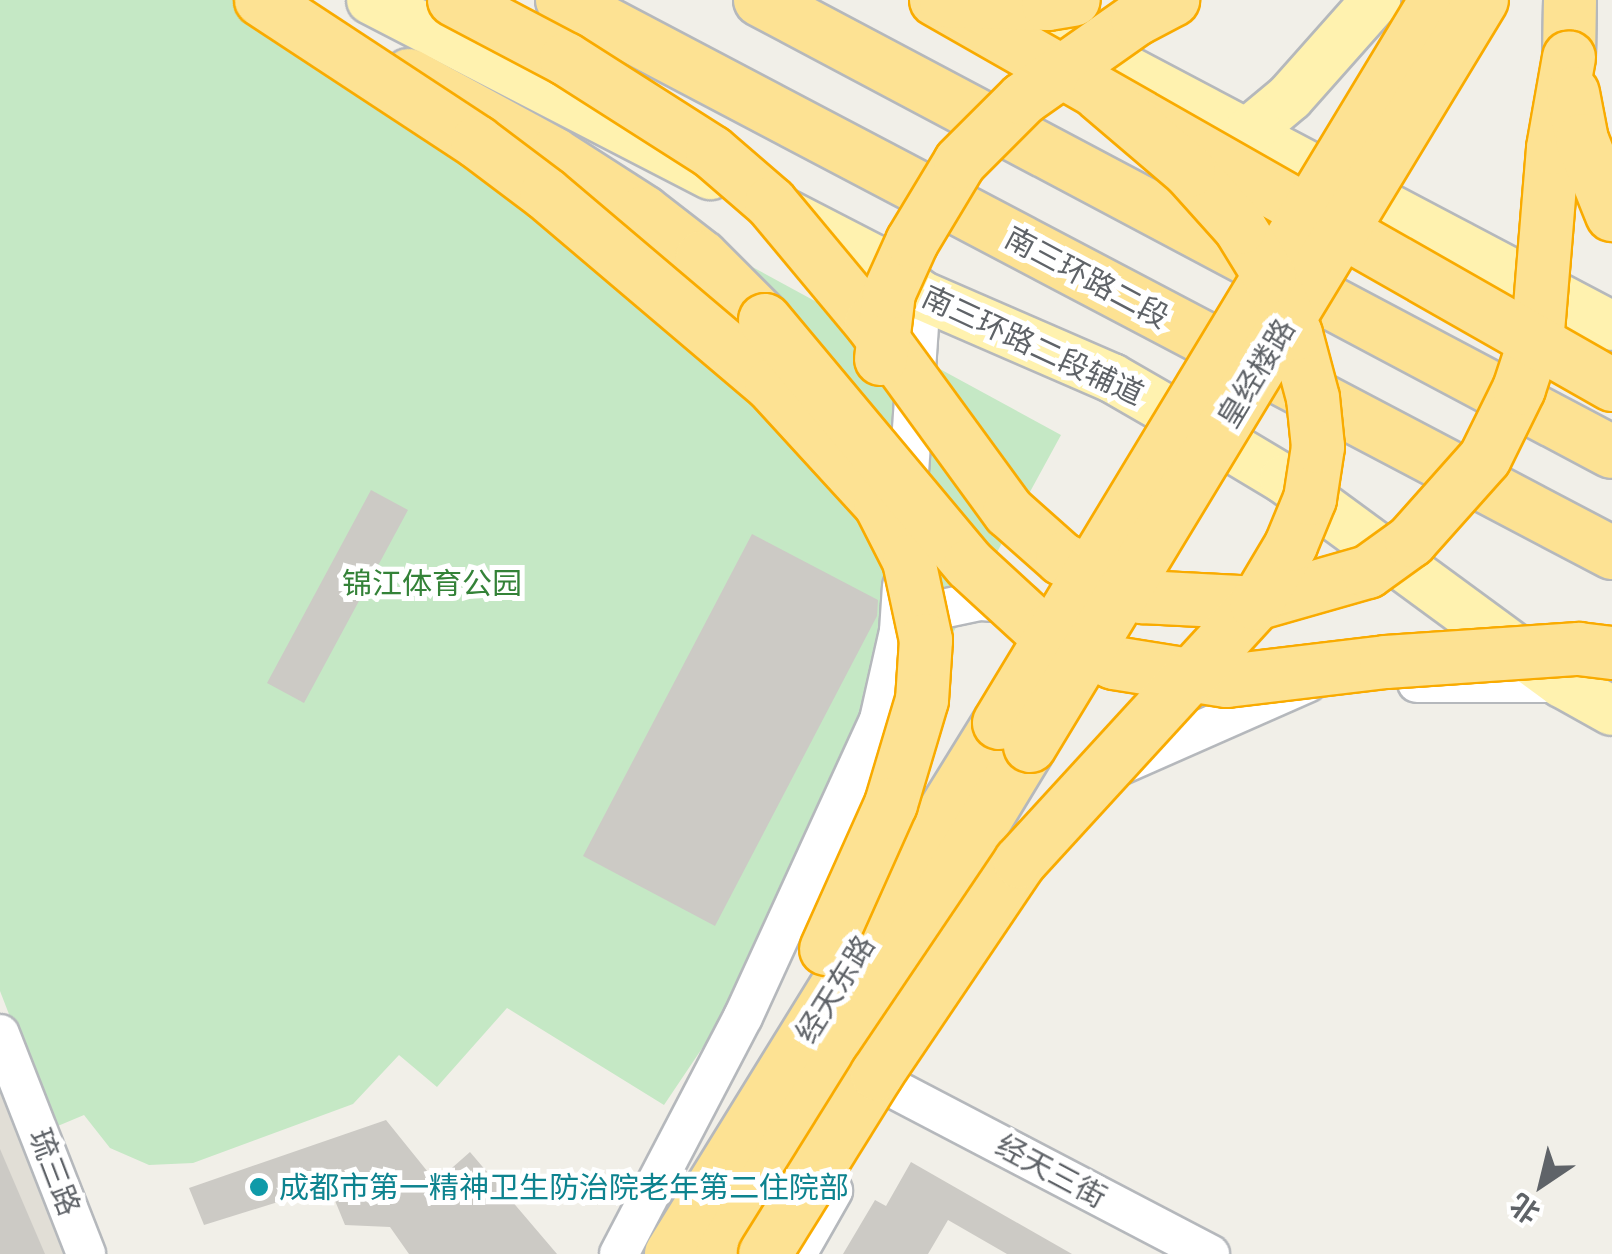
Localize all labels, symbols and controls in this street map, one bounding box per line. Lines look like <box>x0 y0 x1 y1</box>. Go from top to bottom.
street label: 南三环路二段 <box>999 219 1175 335</box>
street label: 南三环路二段辅道 <box>917 278 1149 412</box>
street label: 皇经楼路 <box>1210 312 1302 434</box>
park label: 锦江体育公园 <box>342 565 522 601</box>
street label: 经天东路 <box>788 929 882 1049</box>
street label: 琉三路 <box>22 1124 88 1220</box>
street label: 经天三街 <box>990 1127 1112 1215</box>
north arrow <box>1492 1134 1592 1234</box>
place label: 成都市第一精神卫生防治院老年第二住院部 <box>279 1169 849 1205</box>
marker: 成都市第一精神卫生防治院老年第二住院部 <box>248 1176 270 1198</box>
text: 北 <box>1504 1187 1545 1231</box>

